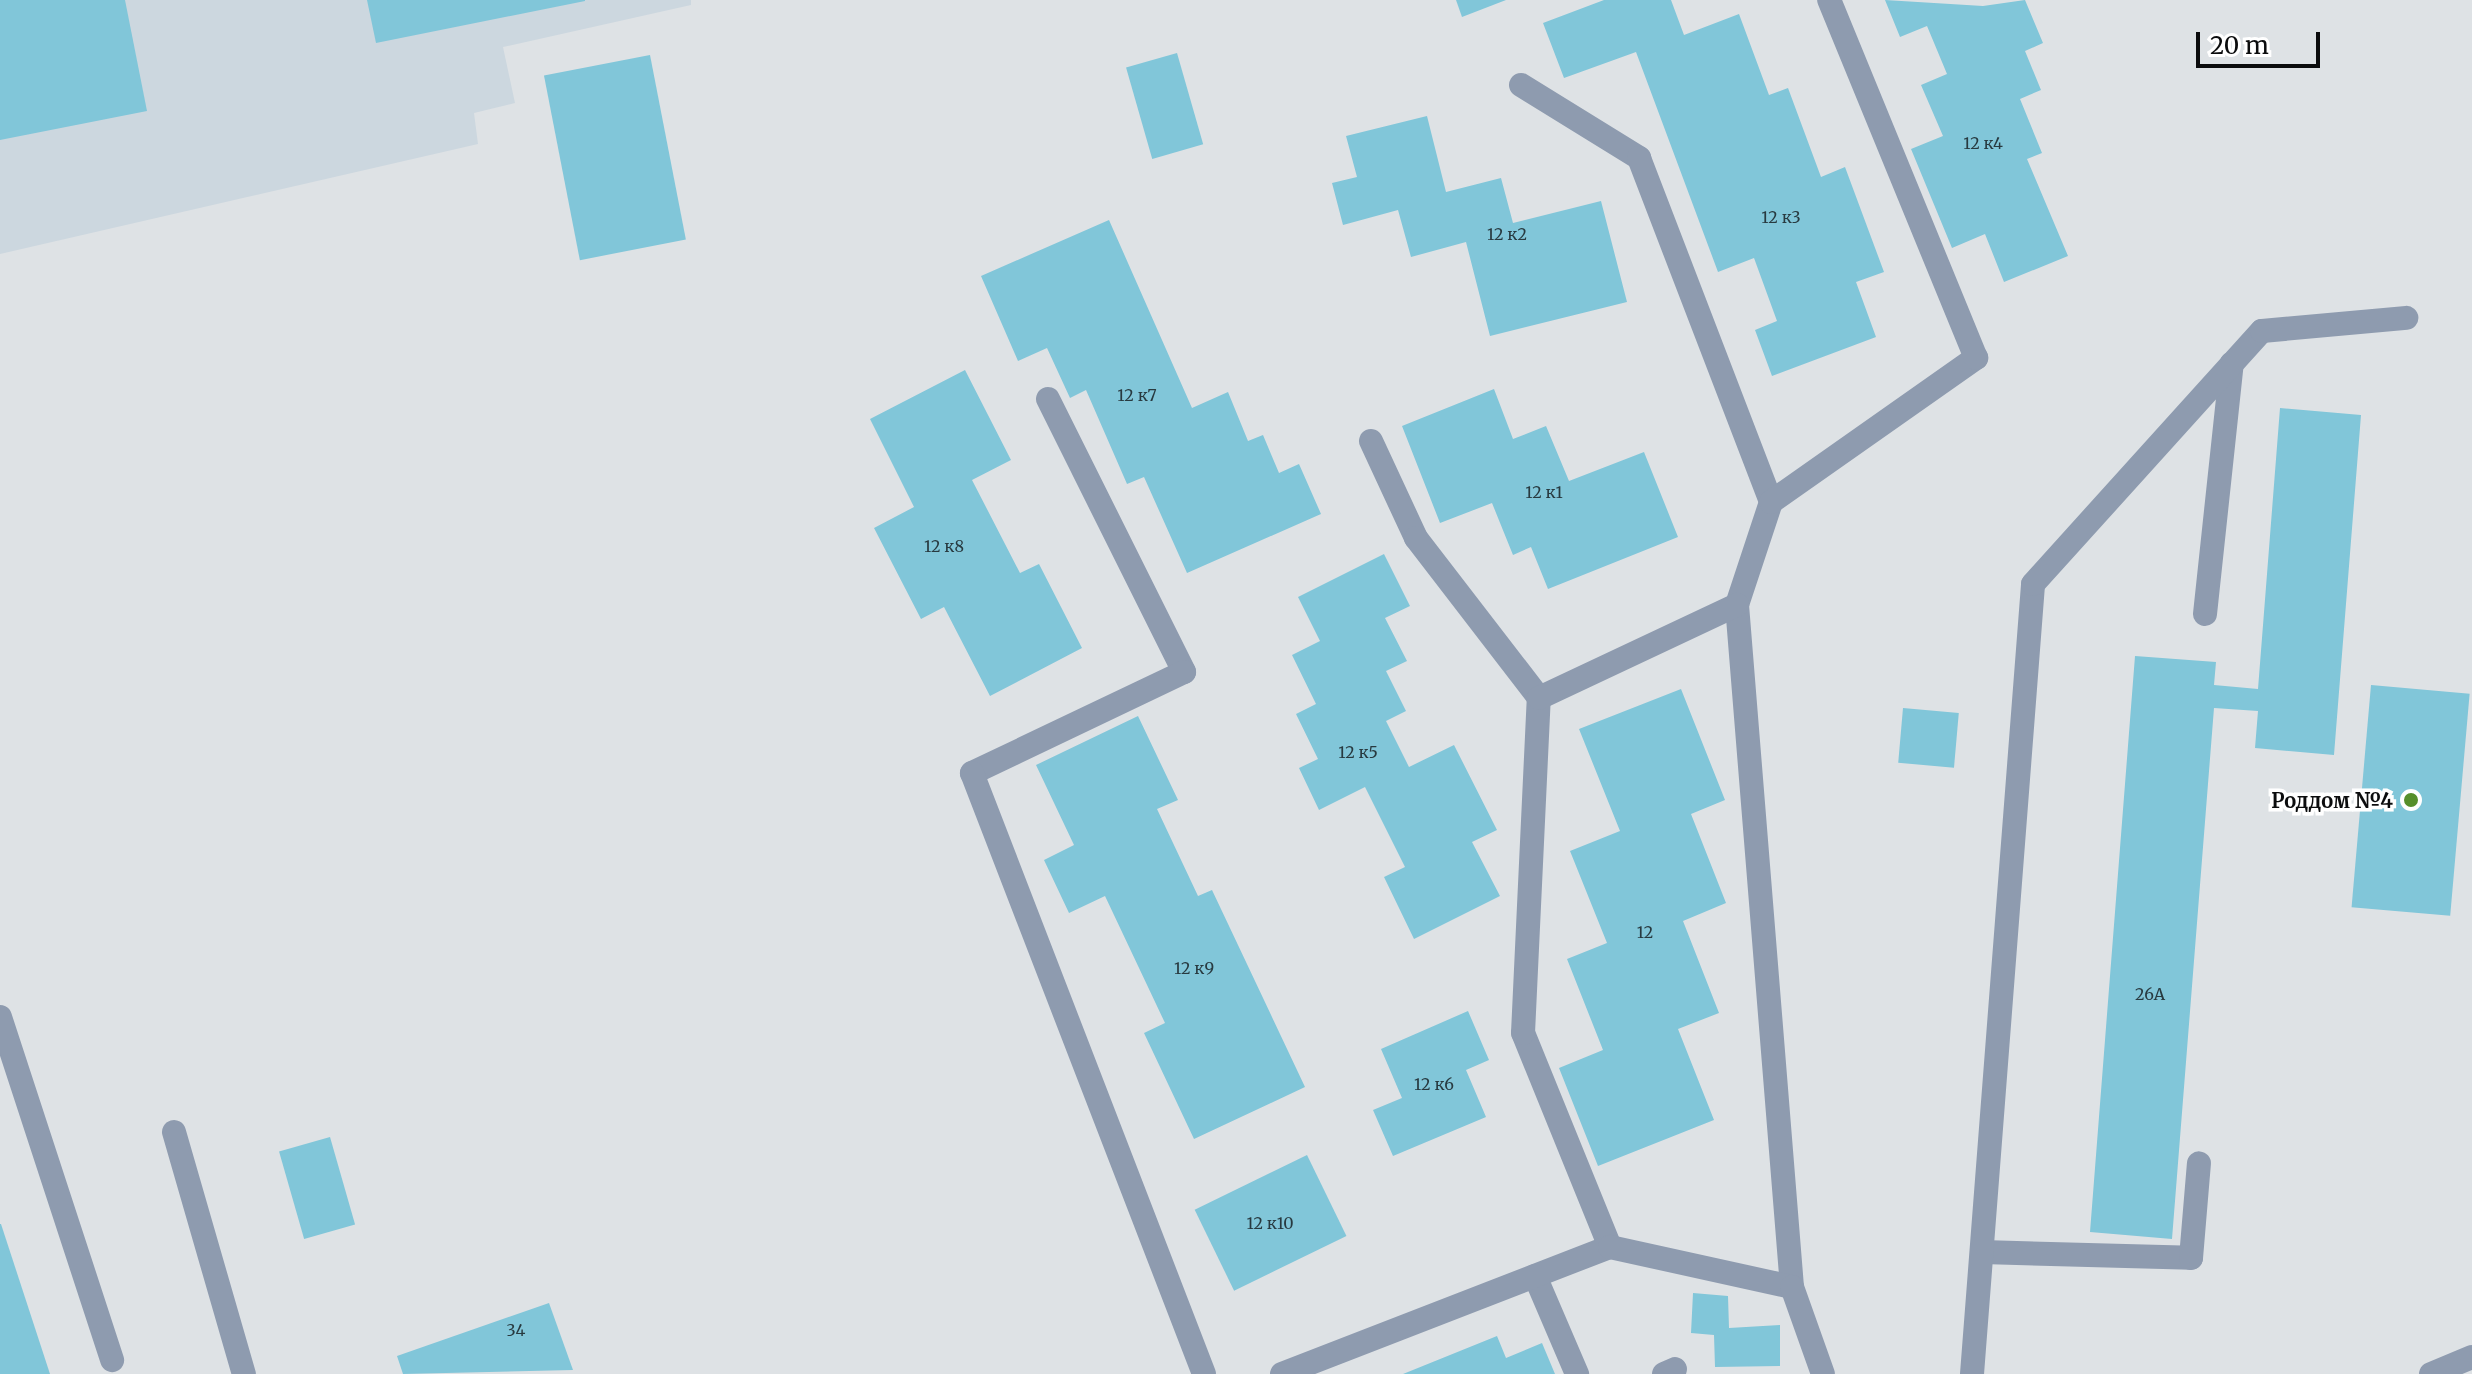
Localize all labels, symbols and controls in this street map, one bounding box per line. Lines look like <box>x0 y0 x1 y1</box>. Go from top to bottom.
scale bar <box>2200 16 2324 66</box>
text: 20 m <box>2210 30 2269 61</box>
house number: 12 к4 <box>1963 133 2003 153</box>
house number: 12 к3 <box>1761 207 1801 227</box>
house number: 12 к2 <box>1487 224 1527 244</box>
house number: 12 к7 <box>1117 385 1157 405</box>
house number: 12 к1 <box>1525 482 1563 502</box>
house number: 12 к8 <box>924 536 964 556</box>
house number: 12 к5 <box>1338 742 1378 762</box>
place label: Роддом №4 <box>2271 788 2393 812</box>
marker: Роддом №4 <box>2400 789 2422 811</box>
house number: 12 <box>1637 922 1653 942</box>
house number: 12 к9 <box>1174 958 1214 978</box>
house number: 26А <box>2135 984 2165 1004</box>
house number: 12 к6 <box>1414 1074 1454 1094</box>
house number: 12 к10 <box>1246 1213 1294 1233</box>
house number: 34 <box>507 1320 525 1340</box>

